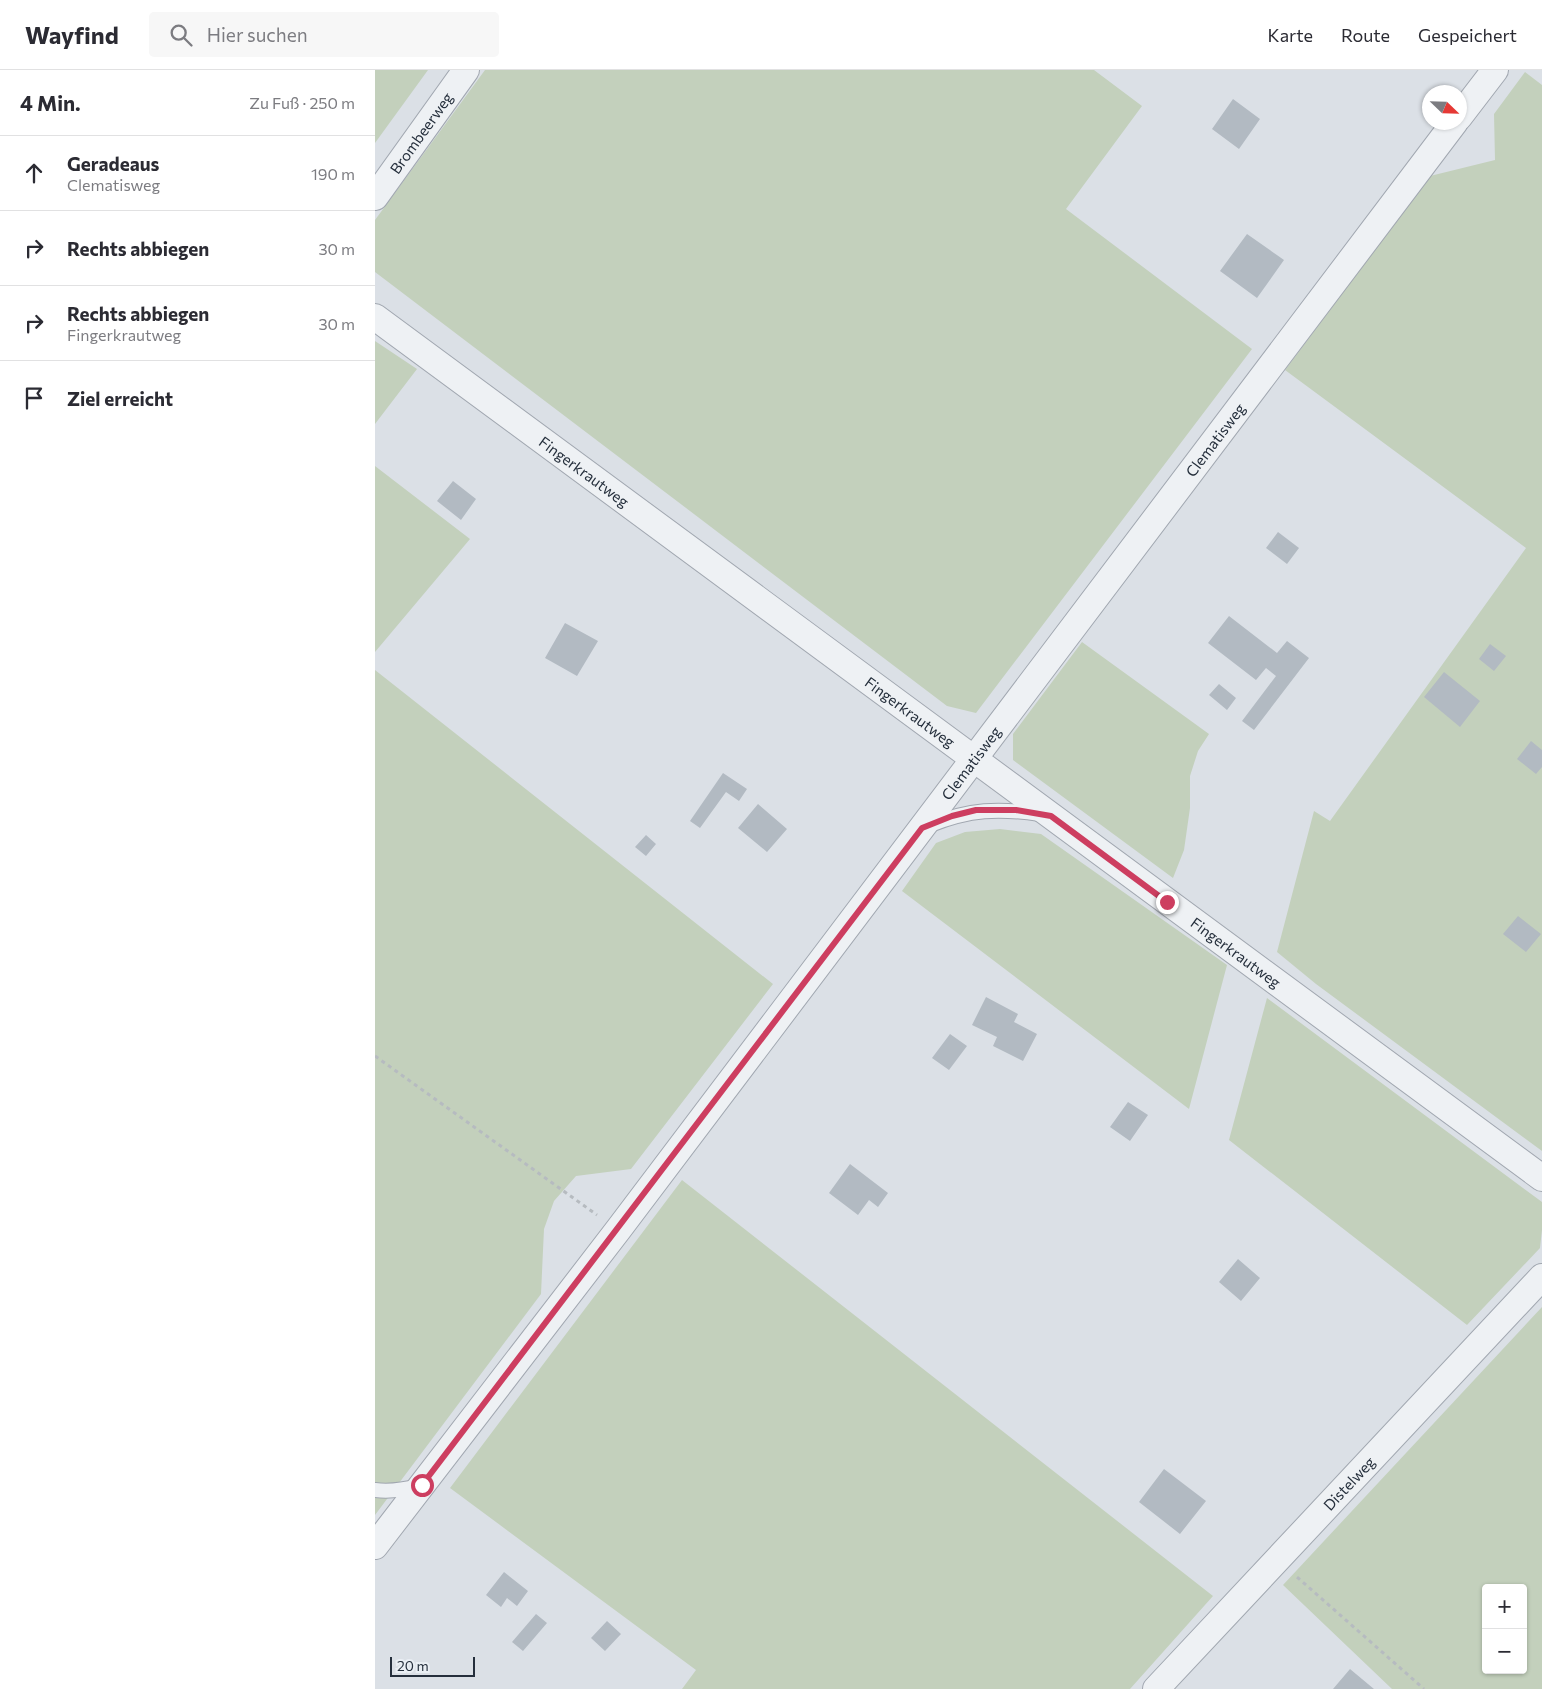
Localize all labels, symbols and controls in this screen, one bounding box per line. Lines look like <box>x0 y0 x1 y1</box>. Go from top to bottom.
search box <box>149 12 499 57</box>
text: Wayfind <box>25 20 119 49</box>
icon: search <box>167 21 195 49</box>
text: Hier suchen <box>207 23 308 46</box>
text: Karte <box>1268 24 1313 46</box>
text: Route <box>1341 24 1390 46</box>
text: Gespeichert <box>1418 24 1517 46</box>
north arrow <box>1422 85 1467 130</box>
street label: Brombeerweg <box>386 89 456 177</box>
text: 4 Min. <box>20 90 81 115</box>
text: Zu Fuß · 250 m <box>249 93 355 112</box>
text: Geradeaus <box>67 152 159 175</box>
icon: ahead <box>20 159 48 187</box>
text: 190 m <box>311 164 355 183</box>
text: Clematisweg <box>67 175 160 194</box>
icon: right <box>20 234 48 262</box>
text: Rechts abbiegen <box>67 237 209 260</box>
text: 30 m <box>318 239 355 258</box>
text: Rechts abbiegen <box>67 302 209 325</box>
icon: right <box>20 309 48 337</box>
text: 30 m <box>318 314 355 333</box>
text: Fingerkrautweg <box>67 325 181 344</box>
icon: arrive <box>20 384 48 412</box>
text: Ziel erreicht <box>67 387 173 410</box>
street label: Clematisweg <box>1181 399 1249 480</box>
street label: Fingerkrautweg <box>536 432 633 510</box>
street label: Fingerkrautweg <box>862 673 959 751</box>
street label: Clematisweg <box>937 723 1004 803</box>
route end <box>1156 891 1179 914</box>
street label: Fingerkrautweg <box>1188 913 1284 991</box>
street label: Distelweg <box>1319 1452 1378 1514</box>
route start <box>411 1474 434 1497</box>
map controls <box>1482 1584 1527 1674</box>
button: + <box>1482 1584 1527 1629</box>
button: − <box>1482 1629 1527 1674</box>
scale bar <box>390 1654 475 1677</box>
text: 20 m <box>397 1657 429 1674</box>

